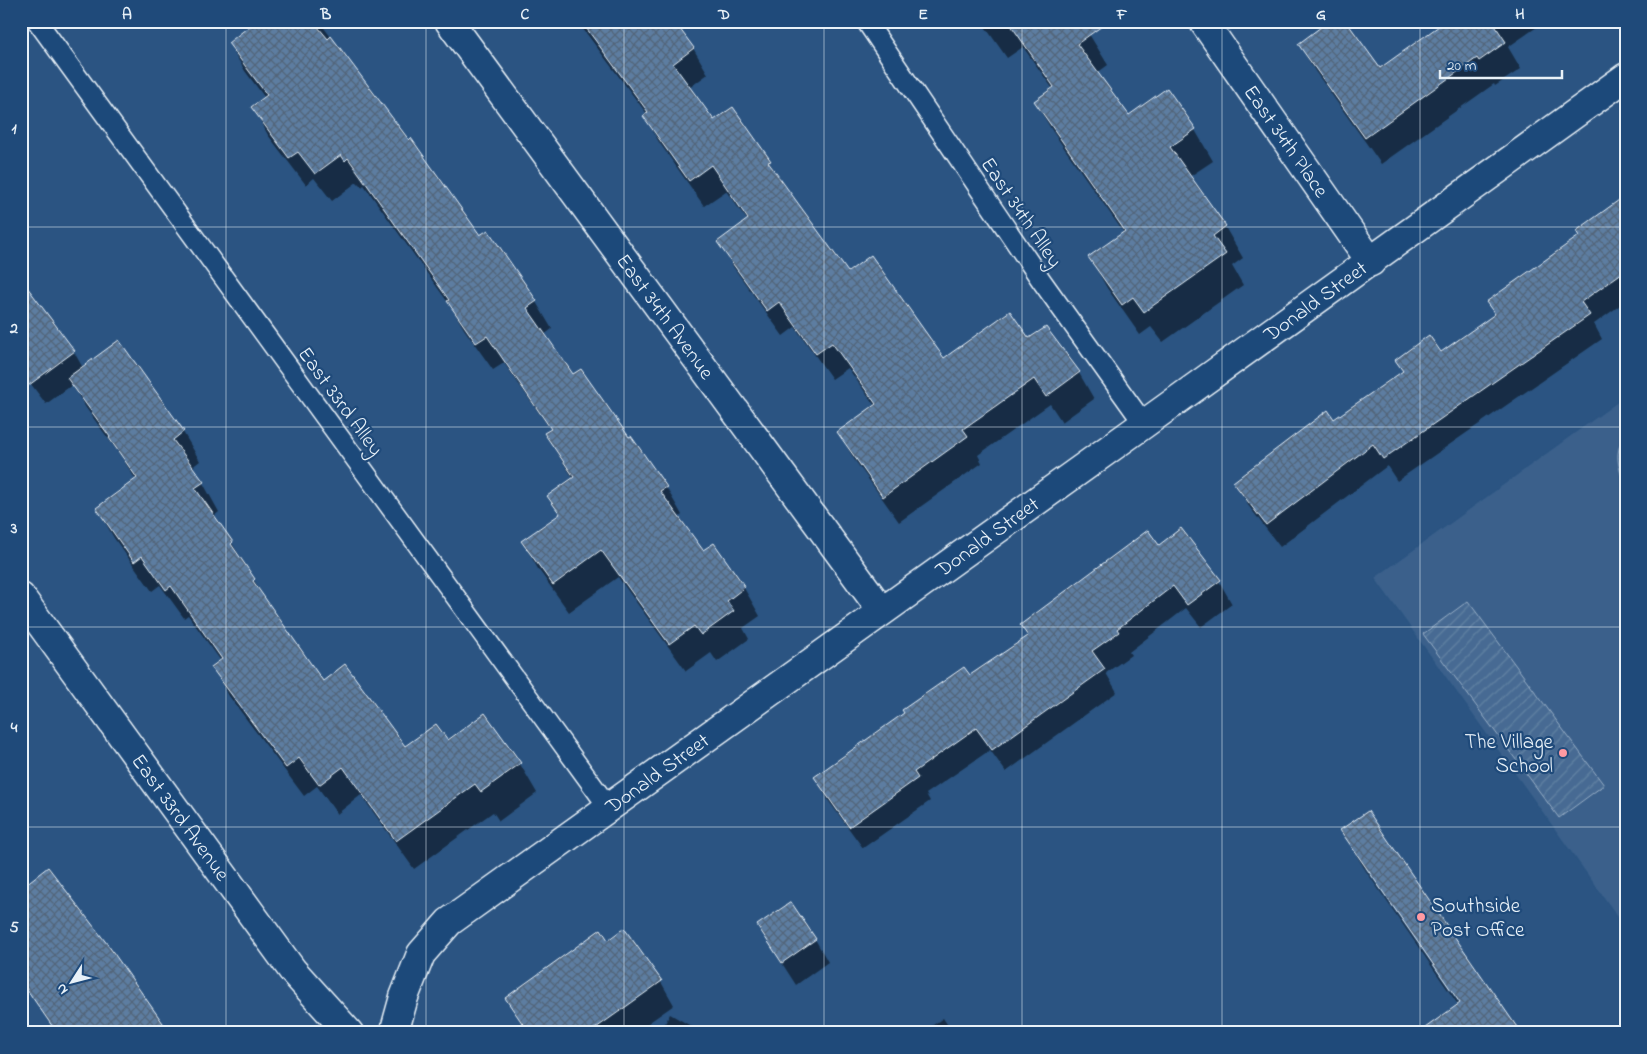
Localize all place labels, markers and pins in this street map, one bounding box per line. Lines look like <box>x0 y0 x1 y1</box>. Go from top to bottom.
place label: The Village School <box>1464 728 1554 782</box>
marker: The Village School <box>1557 747 1569 759</box>
place label: Southside Post Office <box>1431 892 1525 946</box>
marker: Southside Post Office <box>1415 911 1427 923</box>

